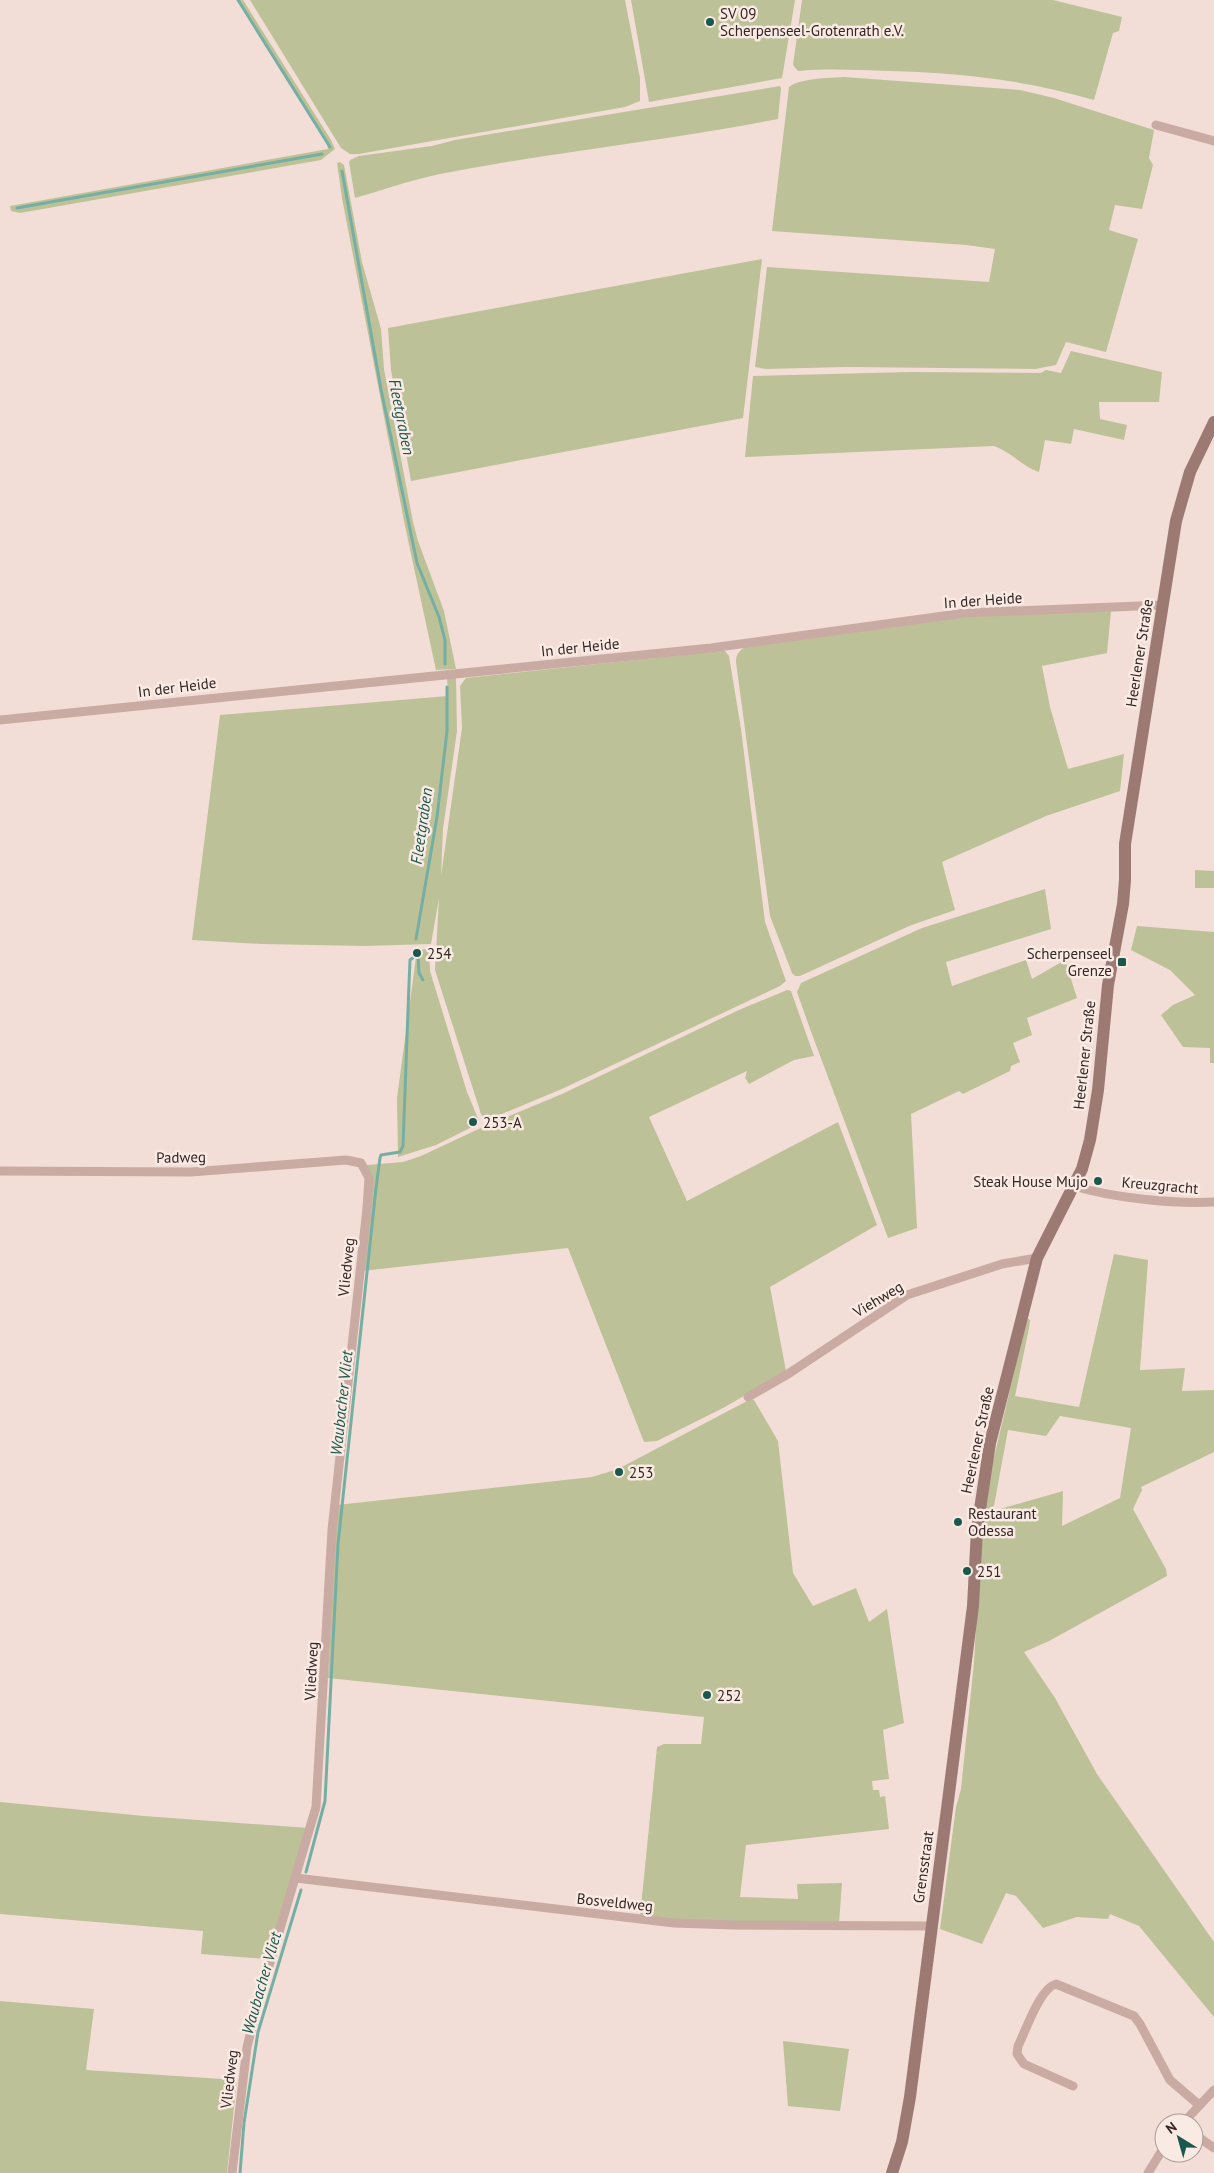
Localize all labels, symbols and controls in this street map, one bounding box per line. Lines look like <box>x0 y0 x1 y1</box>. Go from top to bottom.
place label: SV 09 Scherpenseel-Grotenrath e.V. <box>720 4 904 40</box>
marker: SV 09 Scherpenseel-Grotenrath e.V. <box>704 16 716 28</box>
water label: Fleetgraben <box>385 377 419 457</box>
street label: In der Heide <box>943 588 1023 612</box>
street label: Heerlener Straße <box>1121 598 1157 708</box>
street label: In der Heide <box>540 633 620 661</box>
street label: In der Heide <box>137 673 217 701</box>
water label: Fleetgraben <box>406 786 436 866</box>
place label: 254 <box>427 944 452 963</box>
place label: Scherpenseel Grenze <box>1027 944 1113 980</box>
marker: 254 <box>411 947 423 959</box>
marker: Scherpenseel Grenze <box>1116 956 1128 968</box>
street label: Heerlener Straße <box>1069 1000 1099 1110</box>
place label: 253-A <box>483 1113 522 1132</box>
marker: 253-A <box>467 1116 479 1128</box>
street label: Padweg <box>156 1147 206 1167</box>
place label: Steak House Mujo <box>973 1172 1088 1191</box>
street label: Kreuzgracht <box>1121 1172 1199 1198</box>
marker: Steak House Mujo <box>1092 1175 1104 1187</box>
street label: Vliedweg <box>333 1237 359 1298</box>
street label: Viehweg <box>849 1277 906 1322</box>
water label: Waubacher Vliet <box>326 1349 357 1456</box>
street label: Heerlener Straße <box>956 1385 998 1495</box>
place label: 253 <box>629 1463 654 1482</box>
marker: 253 <box>613 1466 625 1478</box>
place label: Restaurant Odessa <box>968 1504 1037 1540</box>
marker: Restaurant Odessa <box>952 1516 964 1528</box>
place label: 251 <box>977 1562 1002 1581</box>
marker: 251 <box>961 1565 973 1577</box>
street label: Vliedweg <box>300 1641 322 1702</box>
place label: 252 <box>717 1686 742 1705</box>
marker: 252 <box>701 1689 713 1701</box>
street label: Grensstraat <box>909 1830 937 1904</box>
street label: Bosveldweg <box>576 1889 654 1915</box>
water label: Waubacher Vliet <box>237 1929 285 2036</box>
street label: Vliedweg <box>216 2049 242 2110</box>
north arrow <box>1154 2113 1204 2163</box>
text: N <box>1162 2118 1180 2138</box>

